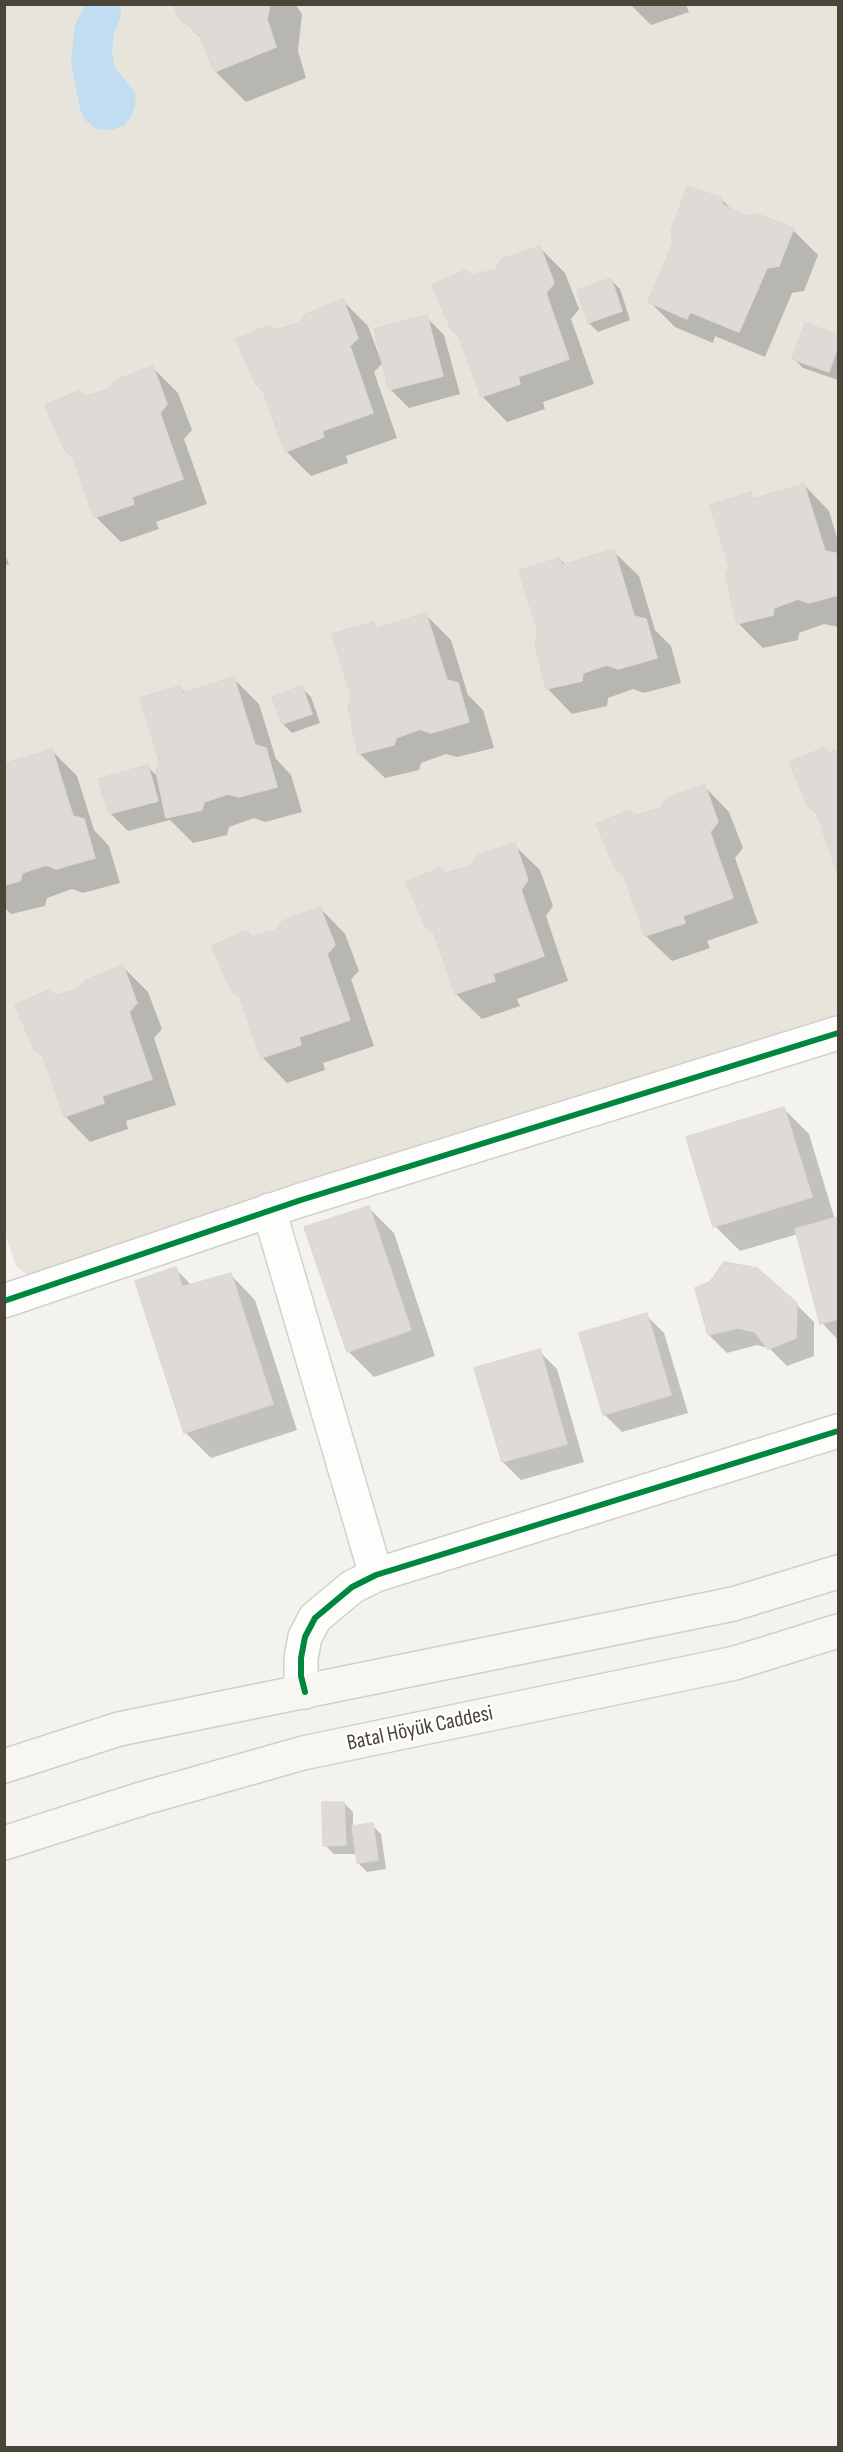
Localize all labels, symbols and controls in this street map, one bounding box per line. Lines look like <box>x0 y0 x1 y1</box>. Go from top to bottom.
street label: Batal Höyük Caddesi <box>345 1701 495 1757</box>

